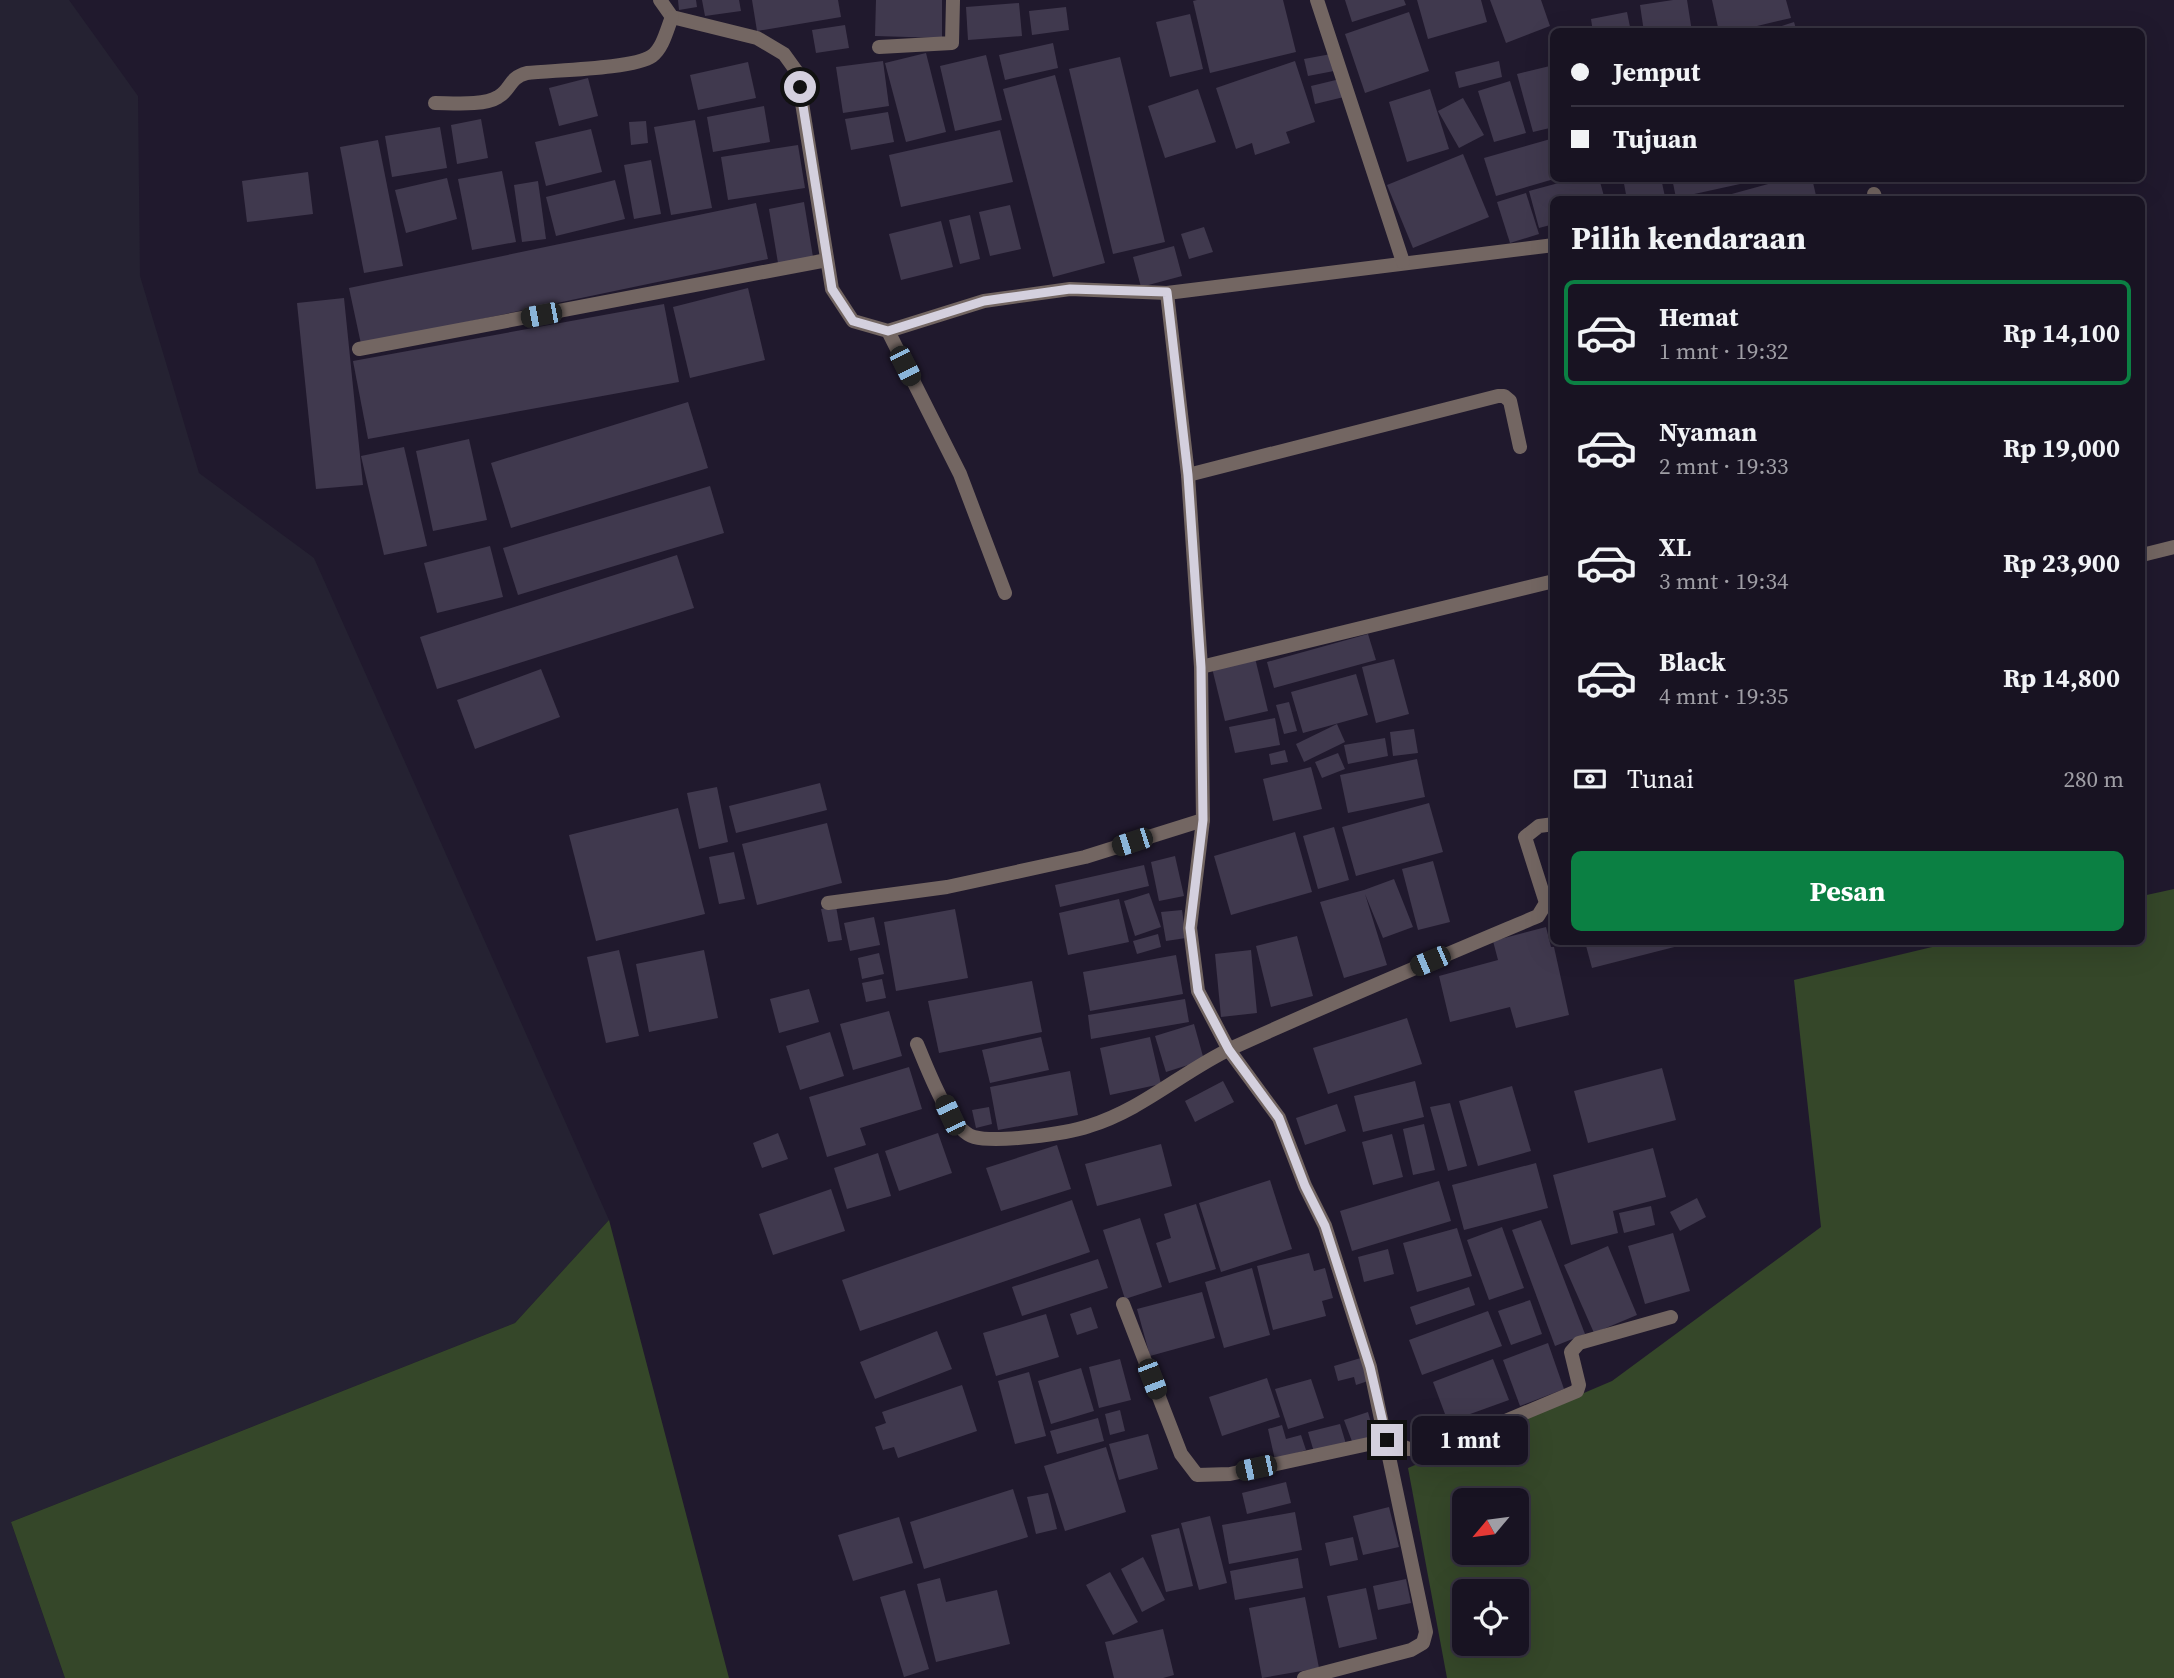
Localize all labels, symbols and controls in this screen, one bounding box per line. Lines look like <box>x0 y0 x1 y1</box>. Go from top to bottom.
text: Jemput <box>1613 54 1700 90</box>
route start <box>784 71 816 103</box>
text: Tujuan <box>1613 121 1698 157</box>
text: Pilih kendaraan <box>1571 216 1806 260</box>
text: Hemat <box>1659 299 1738 335</box>
car <box>519 301 564 329</box>
icon: car <box>1575 301 1638 364</box>
text: Rp 14,100 <box>2003 315 2120 351</box>
text: 1 mnt · 19:32 <box>1659 335 1788 367</box>
car <box>887 343 924 389</box>
text: Nyaman <box>1659 414 1757 450</box>
icon: car <box>1575 416 1638 479</box>
text: Rp 19,000 <box>2003 430 2120 466</box>
text: 2 mnt · 19:33 <box>1659 450 1788 482</box>
text: XL <box>1659 529 1691 565</box>
icon: car <box>1575 531 1638 594</box>
text: Rp 23,900 <box>2003 545 2120 581</box>
text: 3 mnt · 19:34 <box>1659 565 1788 597</box>
text: Black <box>1659 644 1726 680</box>
icon: car <box>1575 646 1638 709</box>
text: Rp 14,800 <box>2003 660 2120 696</box>
text: 4 mnt · 19:35 <box>1659 680 1788 712</box>
icon: cash <box>1571 760 1609 798</box>
text: Tunai <box>1627 761 1694 797</box>
text: 280 m <box>2063 763 2124 795</box>
car <box>1109 826 1156 858</box>
button: Pesan <box>1571 851 2124 931</box>
car <box>1407 943 1454 979</box>
car <box>932 1092 969 1138</box>
car <box>1135 1356 1170 1402</box>
callout: 1 mnt <box>1412 1416 1527 1464</box>
route end <box>1371 1424 1403 1456</box>
text: 1 mnt <box>1440 1424 1500 1456</box>
car <box>1234 1453 1279 1483</box>
north arrow <box>1452 1488 1530 1564</box>
map controls <box>1452 1488 1529 1656</box>
button: locate <box>1452 1579 1529 1656</box>

